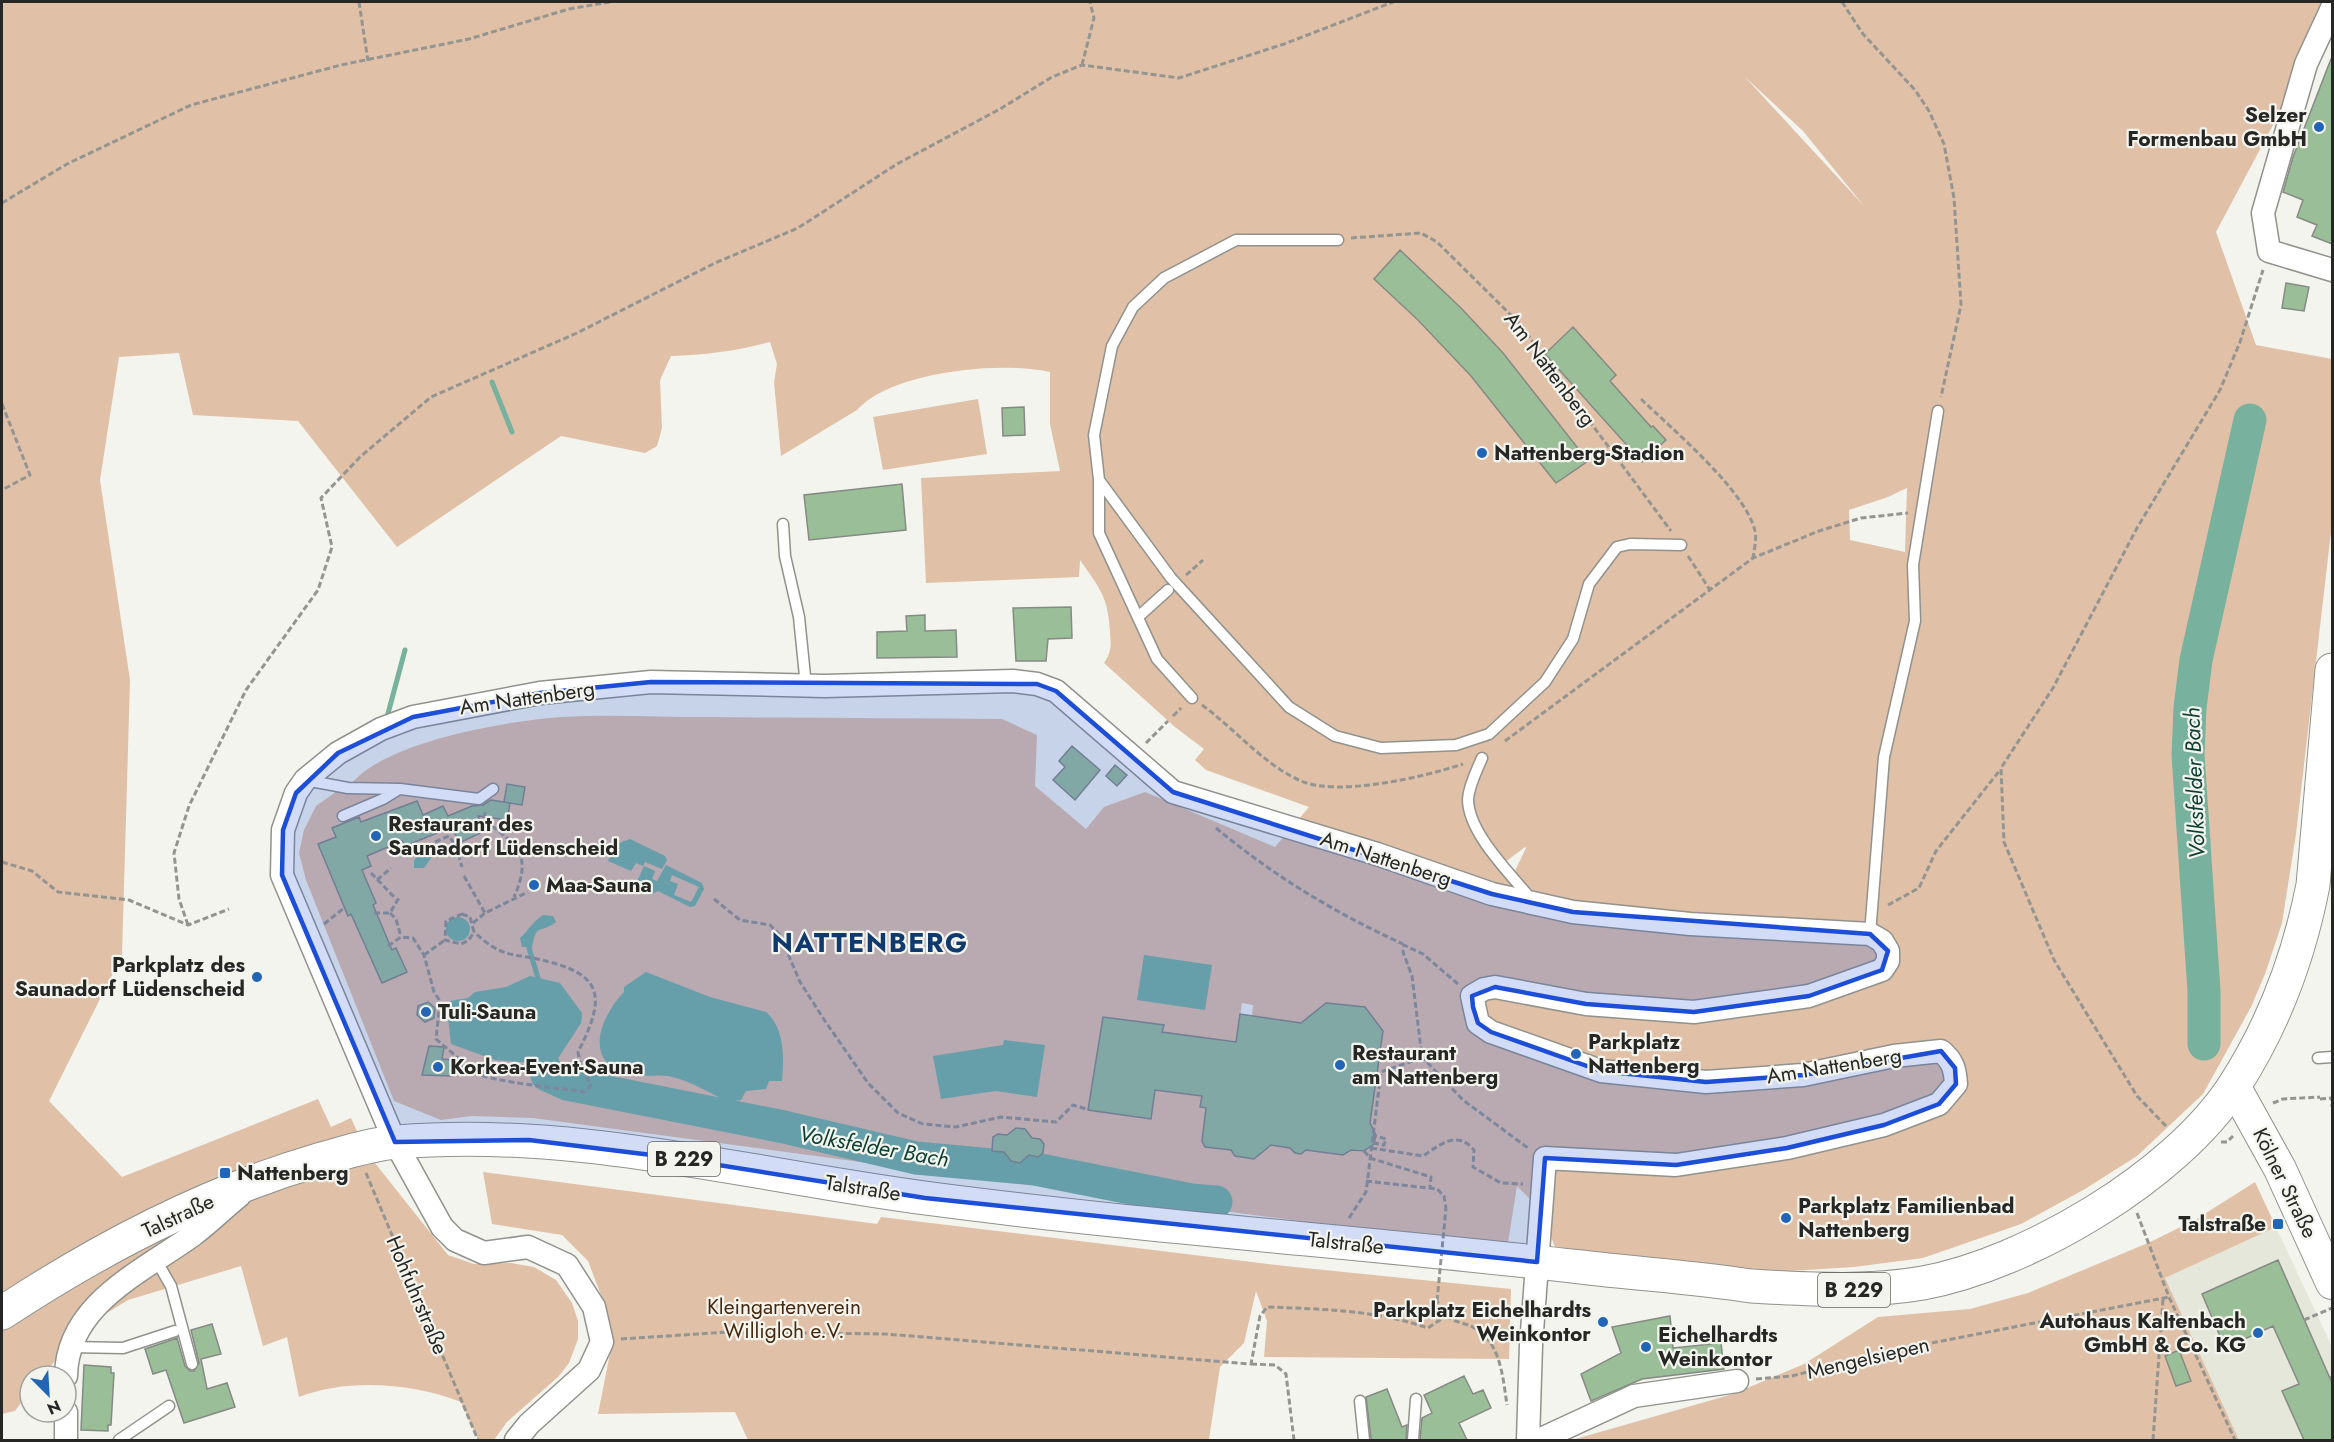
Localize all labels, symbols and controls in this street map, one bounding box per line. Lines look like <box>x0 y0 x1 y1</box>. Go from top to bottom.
place label: Selzer Formenbau GmbH <box>2127 100 2307 154</box>
marker: Selzer Formenbau GmbH <box>2312 120 2326 134</box>
street label: Am Nattenberg <box>1497 305 1603 433</box>
place label: Nattenberg-Stadion <box>1494 438 1685 468</box>
marker: Nattenberg-Stadion <box>1475 446 1489 460</box>
street label: Am Nattenberg <box>457 674 597 722</box>
water label: Volksfelder Bach <box>2175 707 2213 859</box>
place label: Restaurant des Saunadorf Lüdenscheid <box>388 809 618 863</box>
street label: Am Nattenberg <box>1316 824 1456 894</box>
marker: Restaurant des Saunadorf Lüdenscheid <box>369 829 383 843</box>
place label: Maa-Sauna <box>546 870 652 900</box>
marker: Maa-Sauna <box>527 878 541 892</box>
district label: NATTENBERG <box>772 923 968 962</box>
place label: Parkplatz des Saunadorf Lüdenscheid <box>15 950 245 1004</box>
marker: Parkplatz des Saunadorf Lüdenscheid <box>250 970 264 984</box>
place label: Tuli-Sauna <box>438 997 536 1027</box>
marker: Tuli-Sauna <box>419 1005 433 1019</box>
place label: Parkplatz Nattenberg <box>1588 1027 1700 1081</box>
place label: Restaurant am Nattenberg <box>1352 1038 1498 1092</box>
street label: Am Nattenberg <box>1764 1041 1904 1091</box>
marker: Parkplatz Nattenberg <box>1569 1047 1583 1061</box>
place label: Korkea-Event-Sauna <box>450 1052 644 1082</box>
marker: Restaurant am Nattenberg <box>1333 1058 1347 1072</box>
marker: Korkea-Event-Sauna <box>431 1060 445 1074</box>
water label: Volksfelder Bach <box>797 1117 951 1175</box>
street label: Kölner Straße <box>2245 1123 2325 1243</box>
road number: B 229 <box>648 1142 720 1176</box>
place label: Nattenberg <box>237 1158 349 1188</box>
marker: Nattenberg <box>218 1166 232 1180</box>
street label: Talstraße <box>823 1167 903 1209</box>
street label: Talstraße <box>137 1186 219 1246</box>
place label: Parkplatz Familienbad Nattenberg <box>1798 1191 2015 1245</box>
place label: Talstraße <box>2178 1209 2266 1239</box>
marker: Parkplatz Familienbad Nattenberg <box>1779 1211 1793 1225</box>
marker: Talstraße <box>2271 1217 2285 1231</box>
street label: Talstraße <box>1307 1224 1386 1262</box>
street label: Hohfuhrstraße <box>379 1231 456 1359</box>
road number: B 229 <box>1818 1273 1890 1307</box>
park label: Kleingartenverein Willigloh e.V. <box>707 1292 861 1346</box>
place label: Parkplatz Eichelhardts Weinkontor <box>1373 1295 1591 1349</box>
place label: Autohaus Kaltenbach GmbH & Co. KG <box>2039 1306 2246 1360</box>
marker: Parkplatz Eichelhardts Weinkontor <box>1596 1315 1610 1329</box>
place label: Eichelhardts Weinkontor <box>1658 1320 1778 1374</box>
marker: Autohaus Kaltenbach GmbH & Co. KG <box>2251 1326 2265 1340</box>
street label: Mengelsiepen <box>1804 1329 1932 1387</box>
marker: Eichelhardts Weinkontor <box>1639 1340 1653 1354</box>
north arrow <box>18 1364 78 1424</box>
text: N <box>43 1394 64 1420</box>

